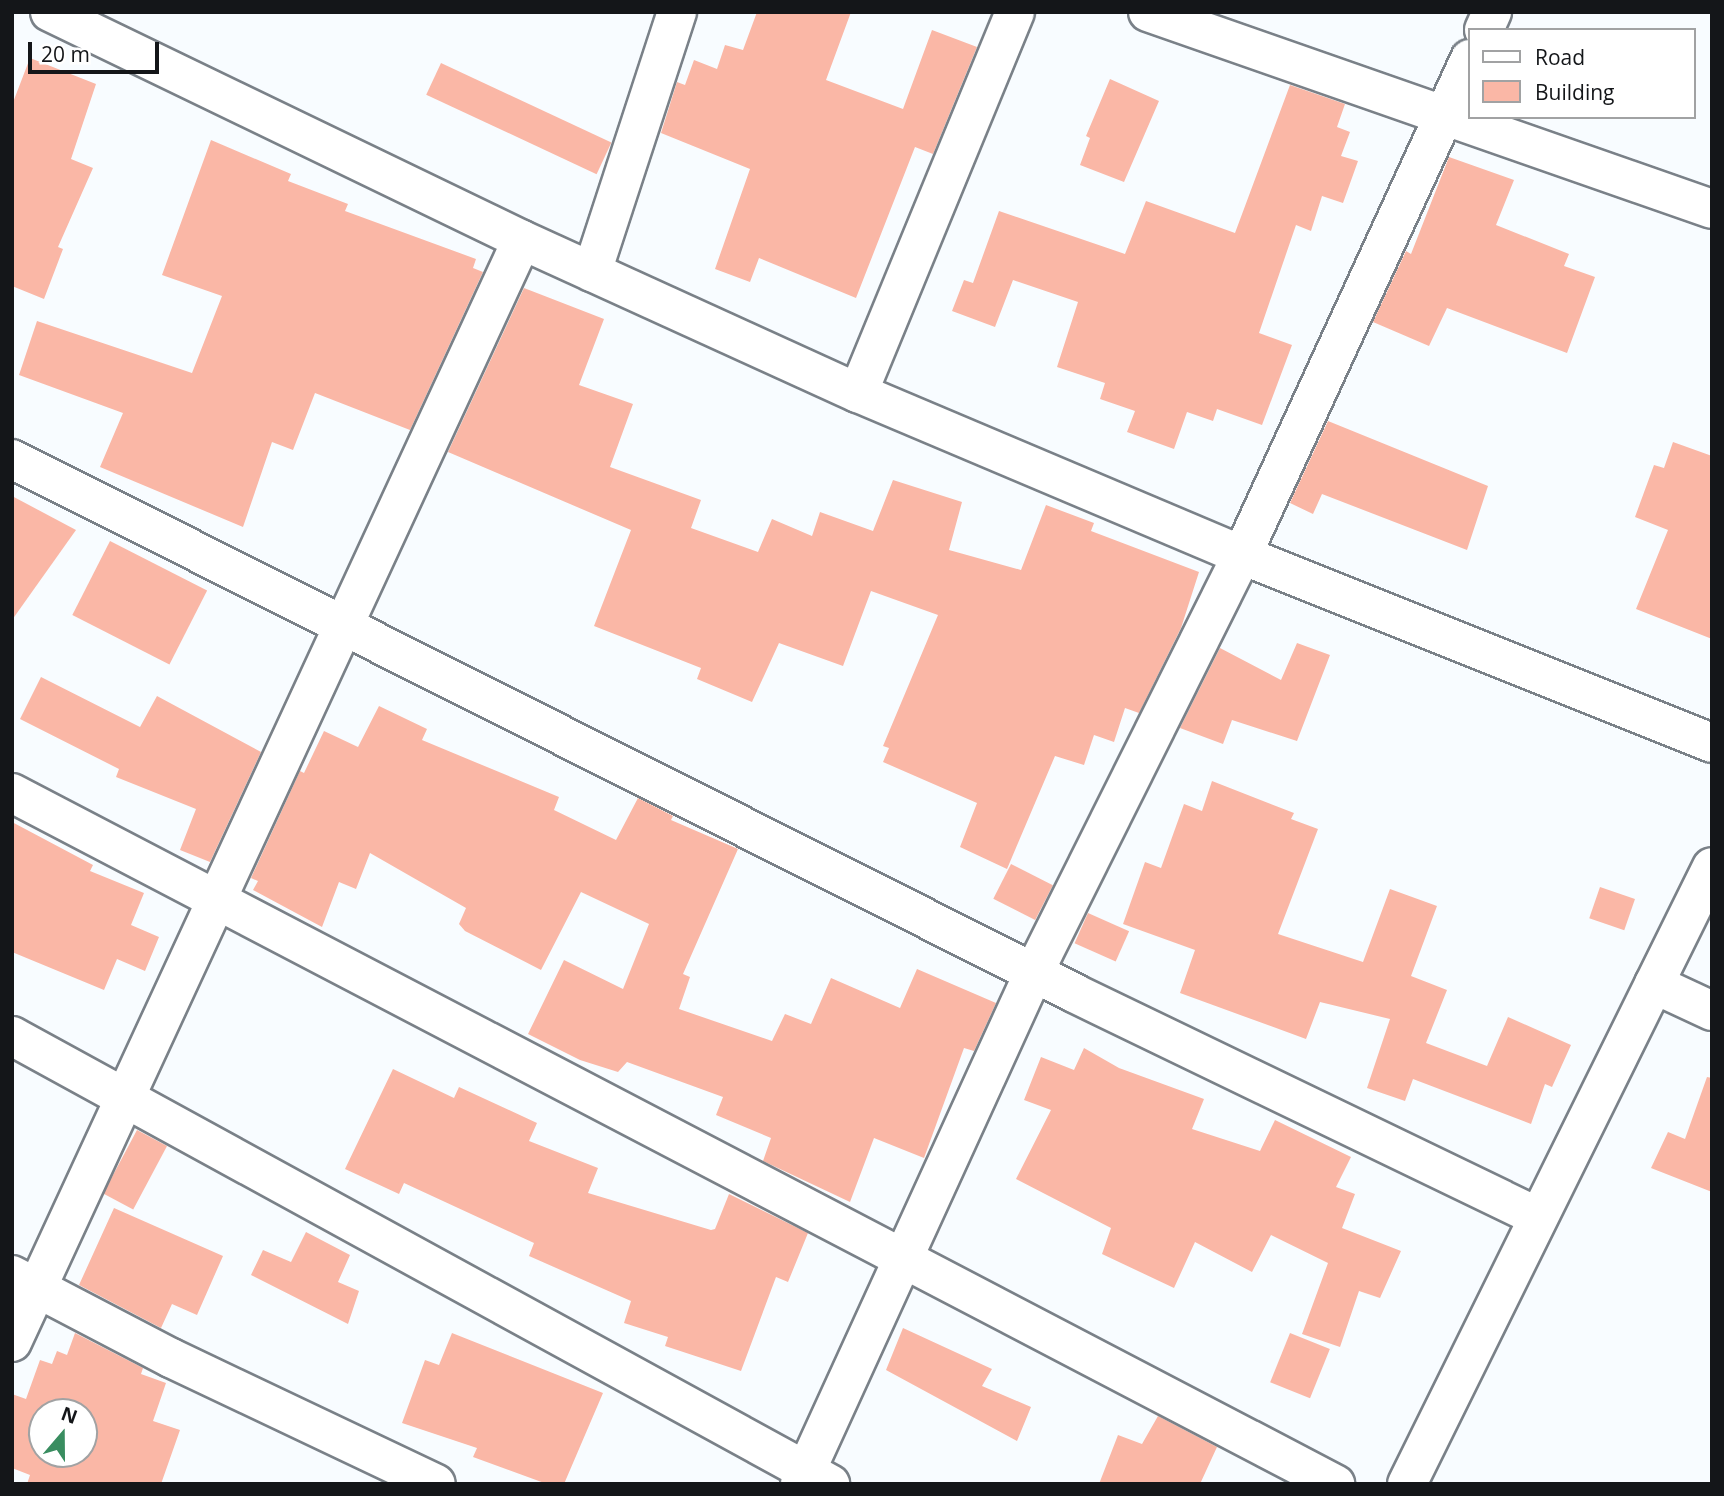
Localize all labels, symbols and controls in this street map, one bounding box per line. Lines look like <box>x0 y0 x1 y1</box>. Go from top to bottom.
scale bar <box>32 28 163 72</box>
legend <box>1468 28 1696 119</box>
text: 20 m <box>41 40 90 68</box>
text: Road <box>1535 43 1585 71</box>
text: Building <box>1535 78 1614 106</box>
north arrow <box>28 1398 98 1468</box>
text: N <box>58 1400 81 1430</box>

